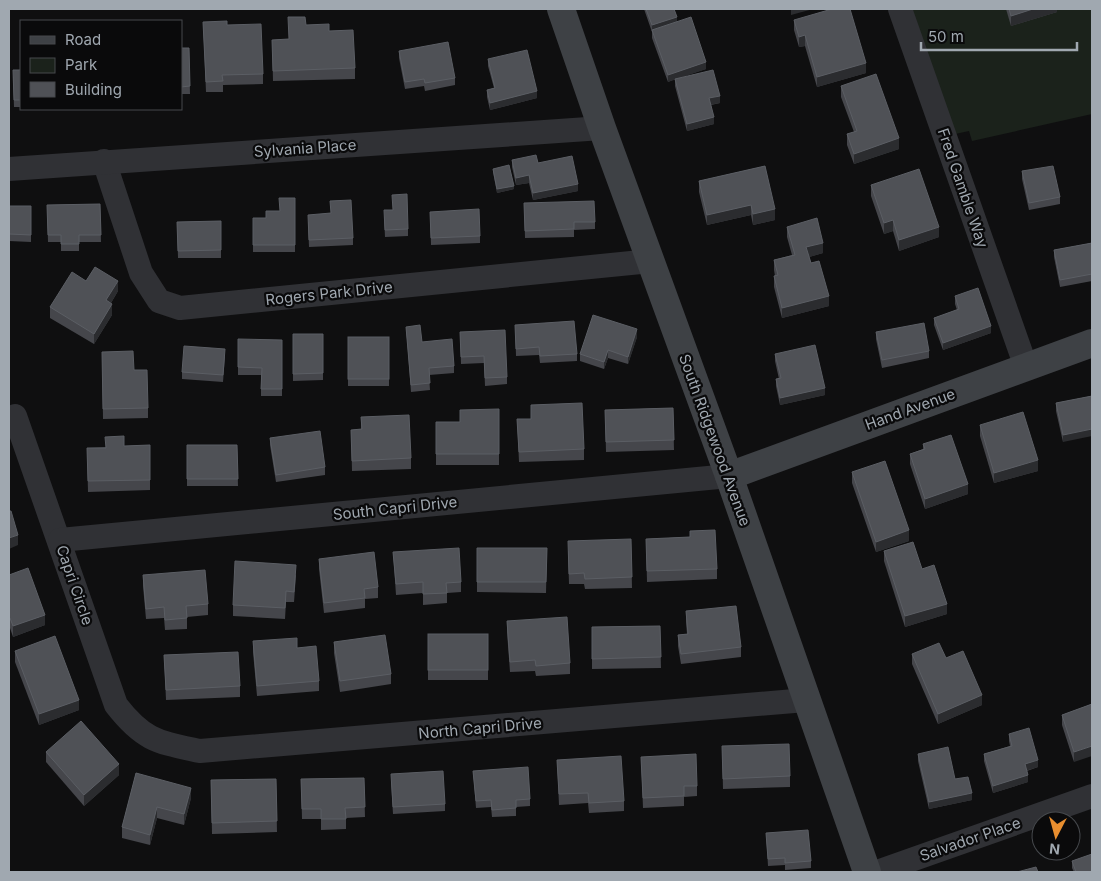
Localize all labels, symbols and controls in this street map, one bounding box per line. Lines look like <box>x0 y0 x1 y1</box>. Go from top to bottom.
legend <box>20 20 182 110</box>
scale bar <box>921 20 1077 52</box>
text: 50 m <box>928 27 964 46</box>
text: Road <box>65 30 101 49</box>
text: Park <box>65 55 98 74</box>
text: Building <box>65 80 122 99</box>
street label: Fred Gamble Way <box>934 126 993 251</box>
street label: Sylvania Place <box>253 135 357 161</box>
street label: Rogers Park Drive <box>264 277 394 309</box>
street label: South Ridgewood Avenue <box>675 351 755 529</box>
street label: Hand Avenue <box>862 384 958 434</box>
street label: South Capri Drive <box>332 492 458 524</box>
street label: Capri Circle <box>52 543 98 627</box>
street label: North Capri Drive <box>418 713 542 743</box>
north arrow <box>1031 811 1081 861</box>
street label: Salvador Place <box>917 813 1023 865</box>
text: N <box>1048 840 1061 858</box>

